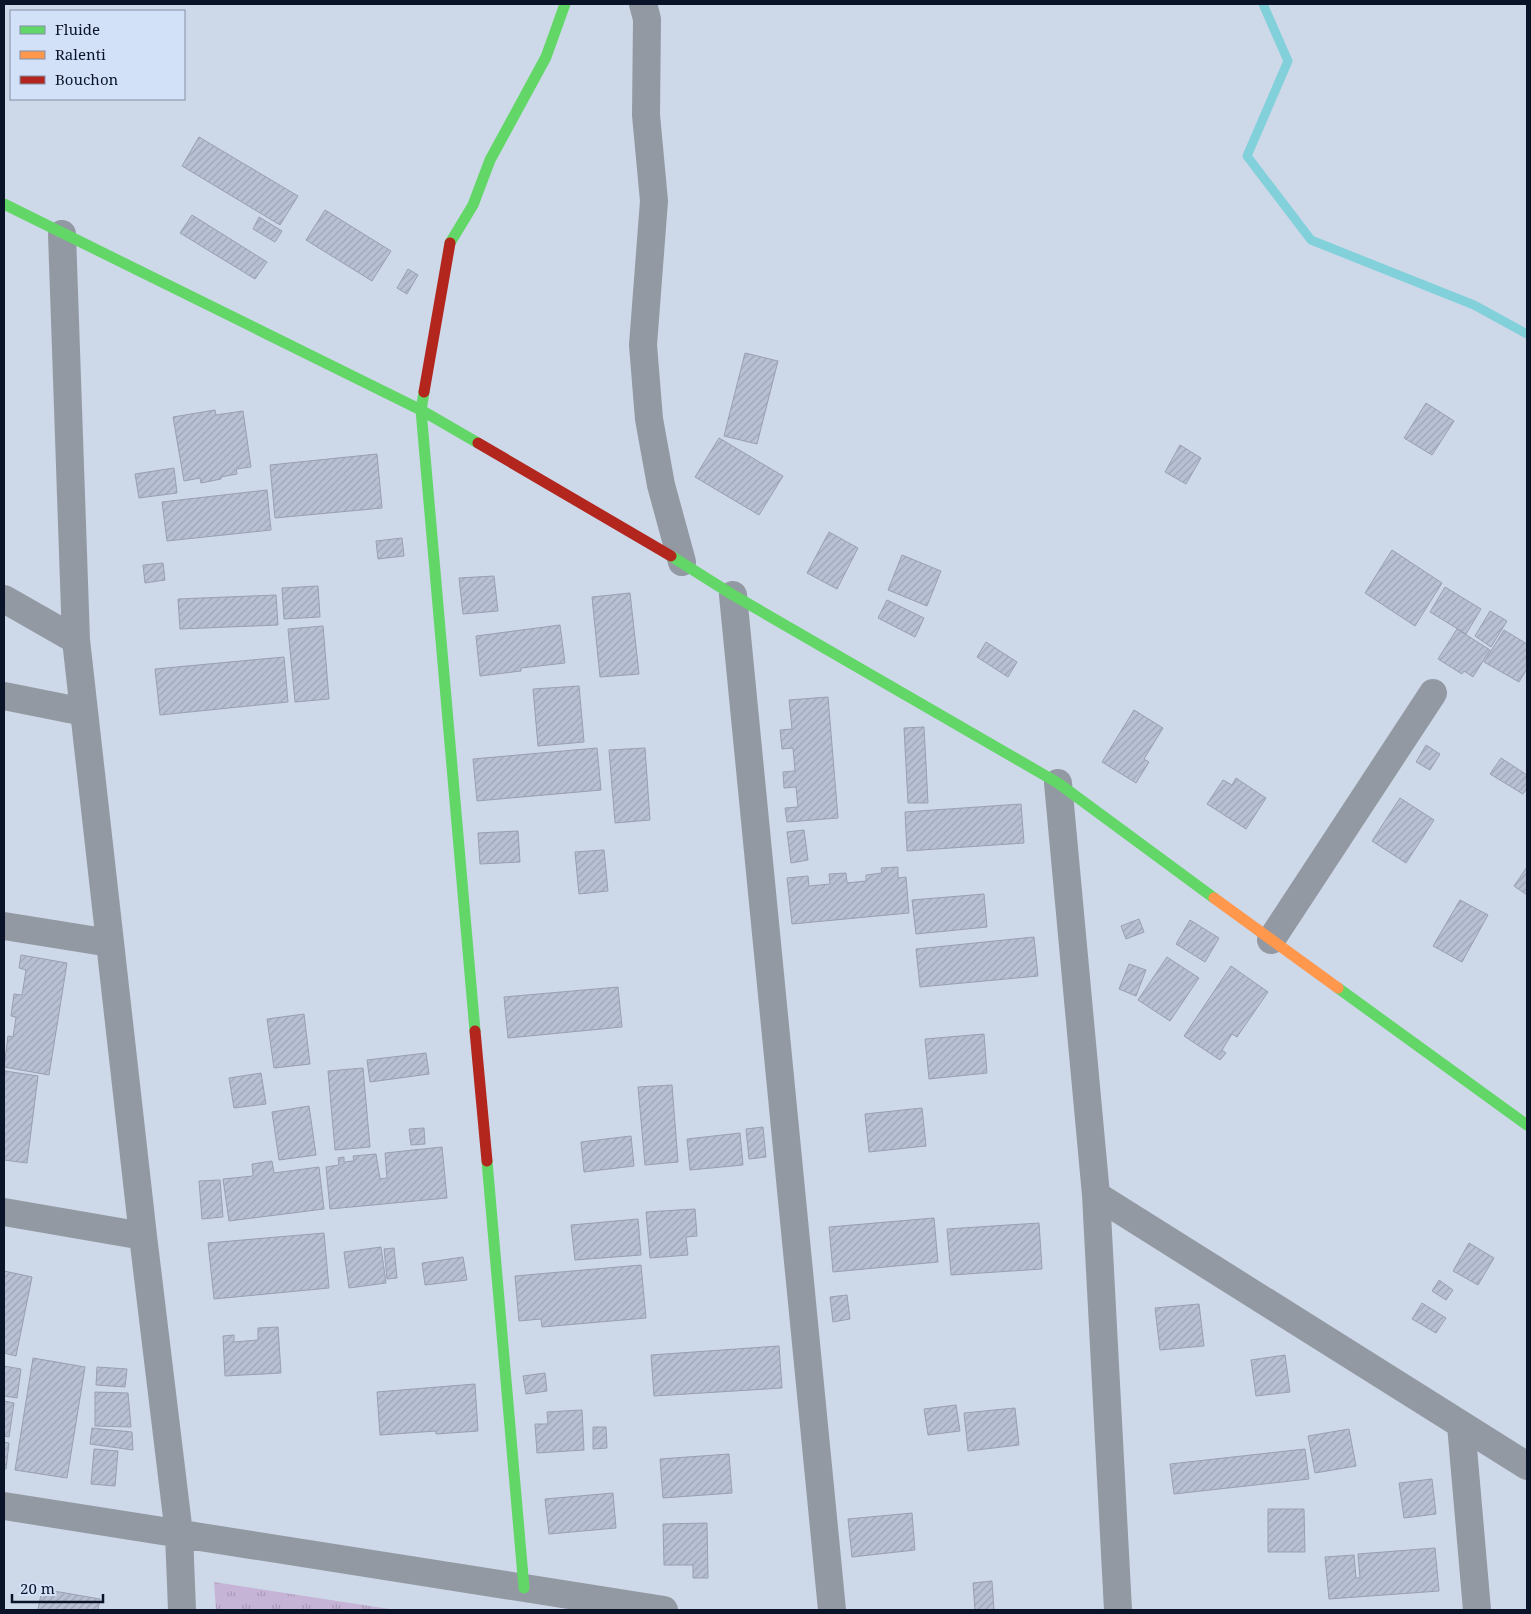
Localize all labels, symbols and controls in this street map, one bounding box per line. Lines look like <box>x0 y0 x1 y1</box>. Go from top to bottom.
legend <box>10 10 185 100</box>
text: Fluide <box>55 19 100 39</box>
text: Ralenti <box>55 44 106 64</box>
text: Bouchon <box>55 69 119 89</box>
scale bar <box>12 1572 104 1604</box>
text: 20 m <box>20 1578 55 1598</box>

